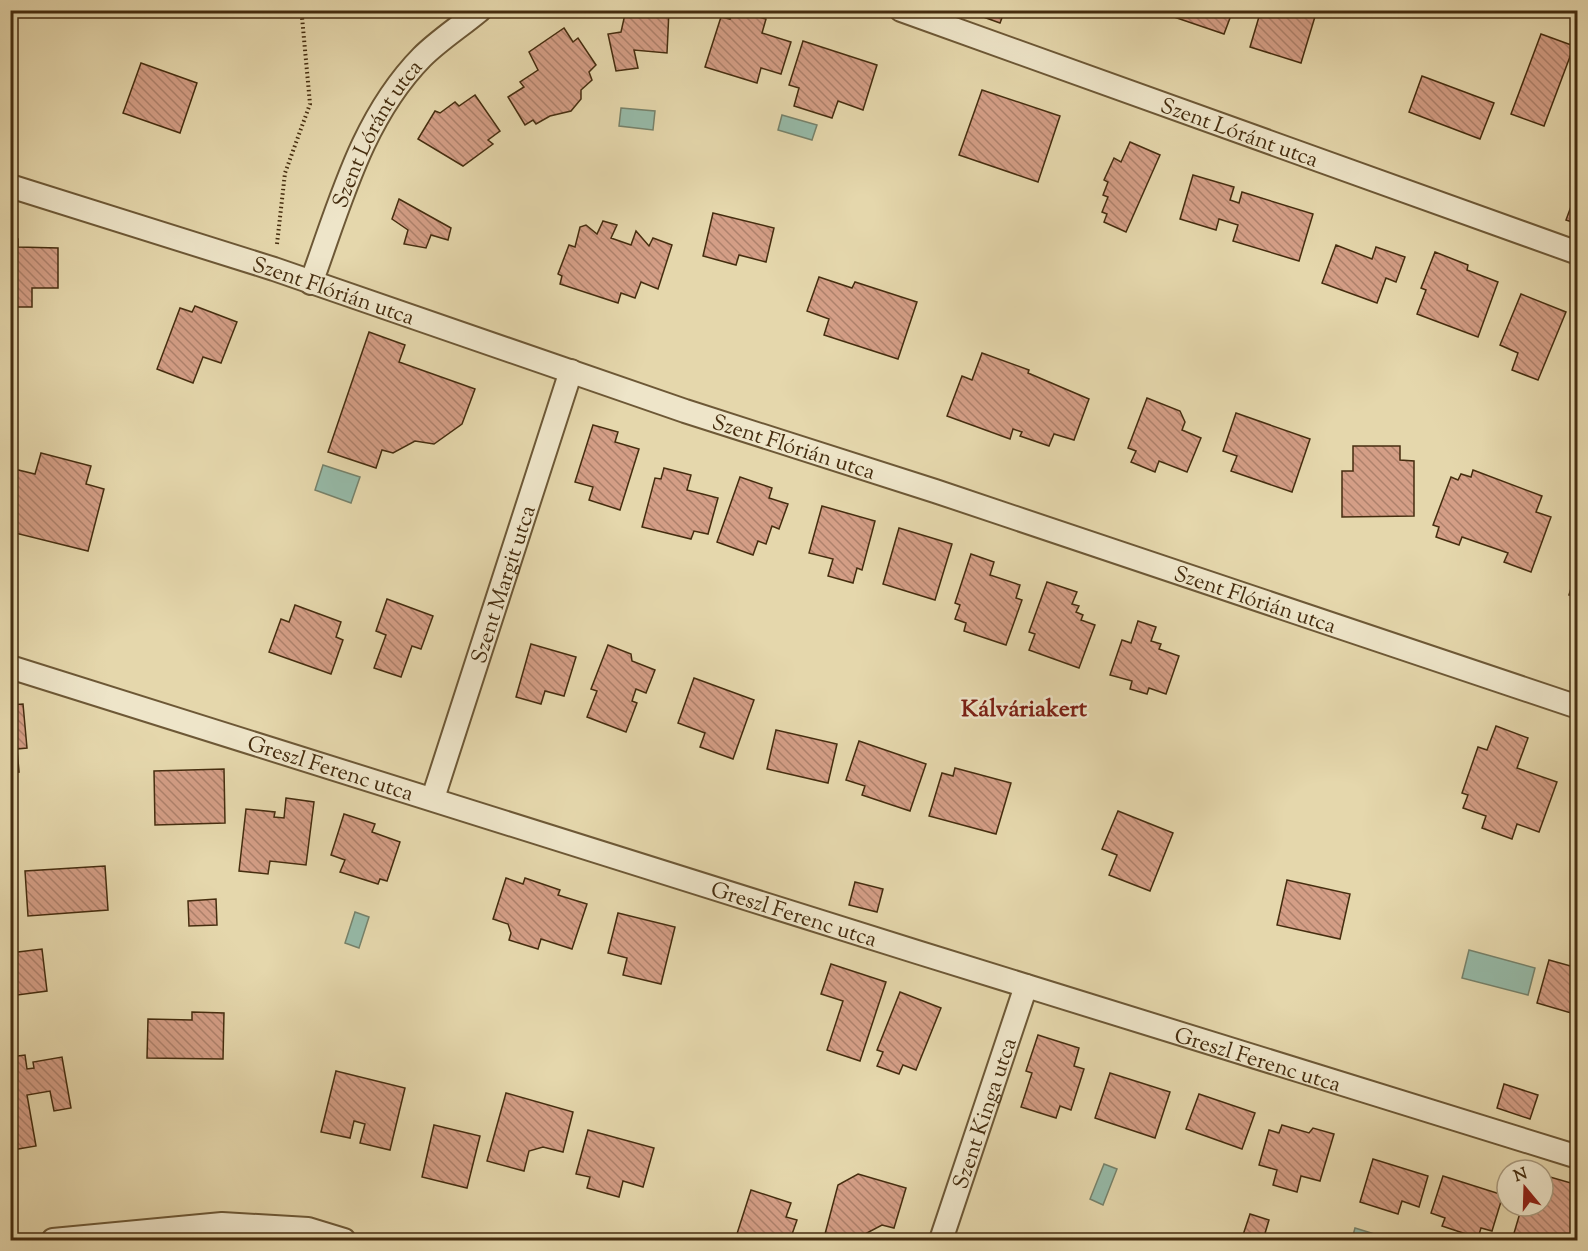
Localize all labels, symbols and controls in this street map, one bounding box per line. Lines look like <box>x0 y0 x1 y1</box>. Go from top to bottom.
street label: Szent Lóránt utca <box>326 53 431 213</box>
street label: Szent Lóránt utca <box>1155 91 1322 178</box>
street label: Szent Flórián utca <box>248 250 418 335</box>
street label: Szent Flórián utca <box>707 408 879 490</box>
street label: Szent Margit utca <box>465 502 546 668</box>
street label: Szent Flórián utca <box>1169 559 1340 644</box>
district label: Kálváriakert <box>961 693 1088 727</box>
street label: Greszl Ferenc utca <box>243 729 417 811</box>
street label: Greszl Ferenc utca <box>706 875 881 957</box>
street label: Greszl Ferenc utca <box>1170 1021 1344 1102</box>
street label: Szent Kinga utca <box>946 1034 1027 1194</box>
north arrow <box>1495 1158 1555 1218</box>
text: N <box>1511 1163 1531 1189</box>

